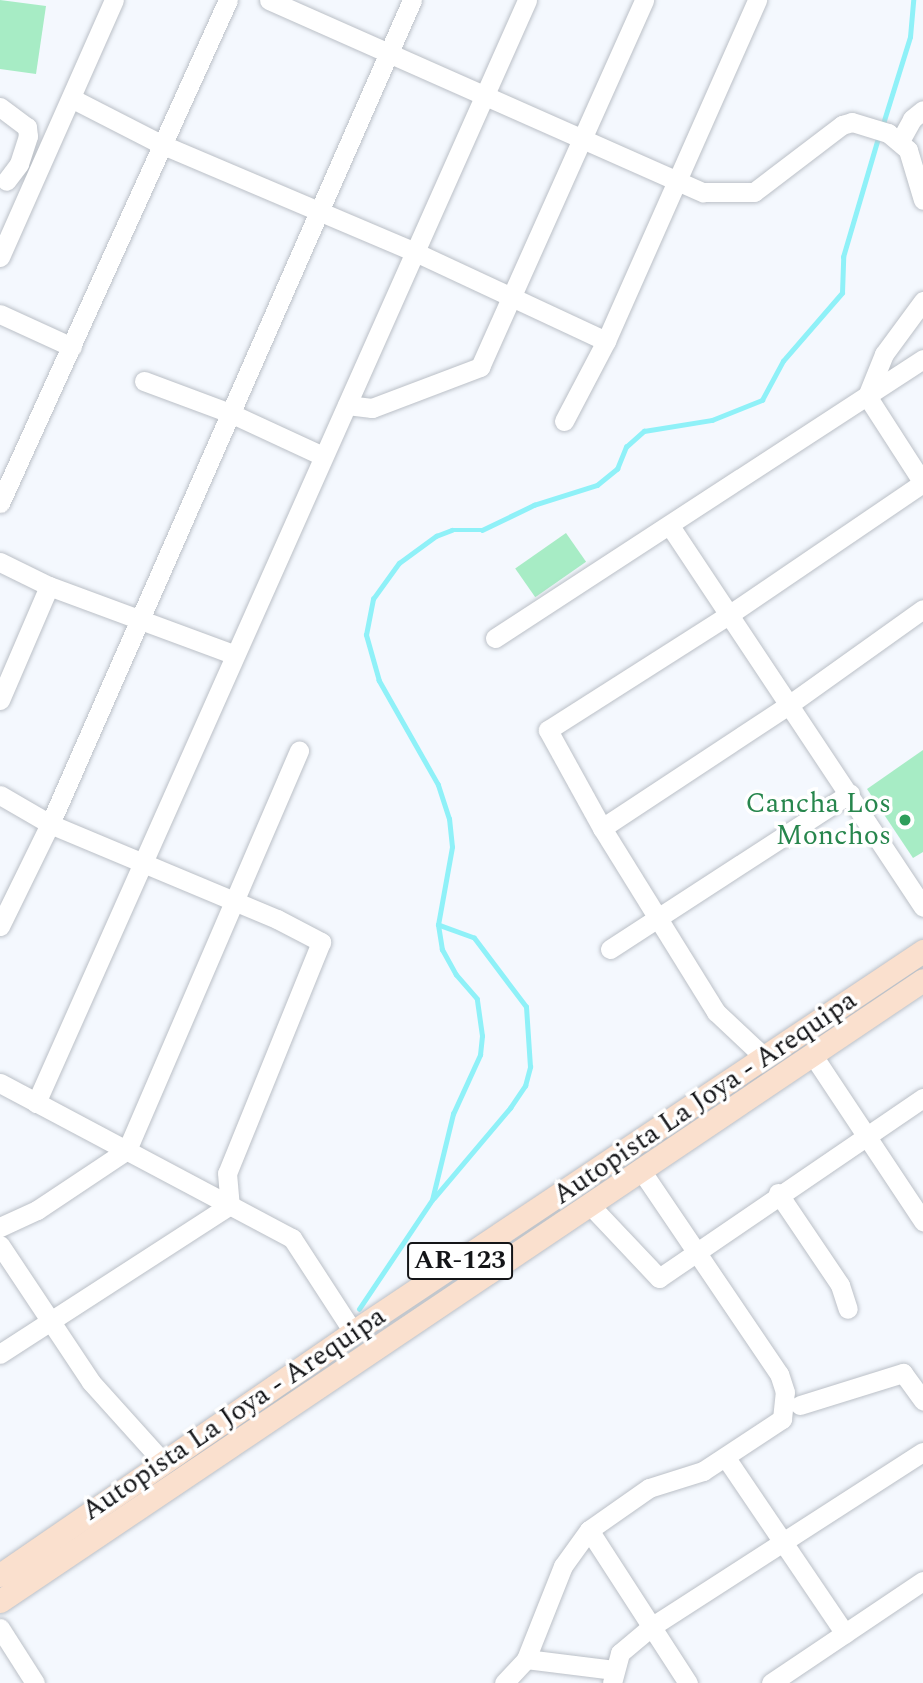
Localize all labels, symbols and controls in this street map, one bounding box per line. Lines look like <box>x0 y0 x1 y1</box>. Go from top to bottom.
place label: Cancha Los Monchos <box>746 787 891 853</box>
marker: Cancha Los Monchos <box>897 812 913 828</box>
street label: Autopista La Joya - Arequipa <box>547 984 863 1212</box>
road number: AR-123 <box>406 1238 514 1284</box>
street label: Autopista La Joya - Arequipa <box>76 1300 392 1528</box>

